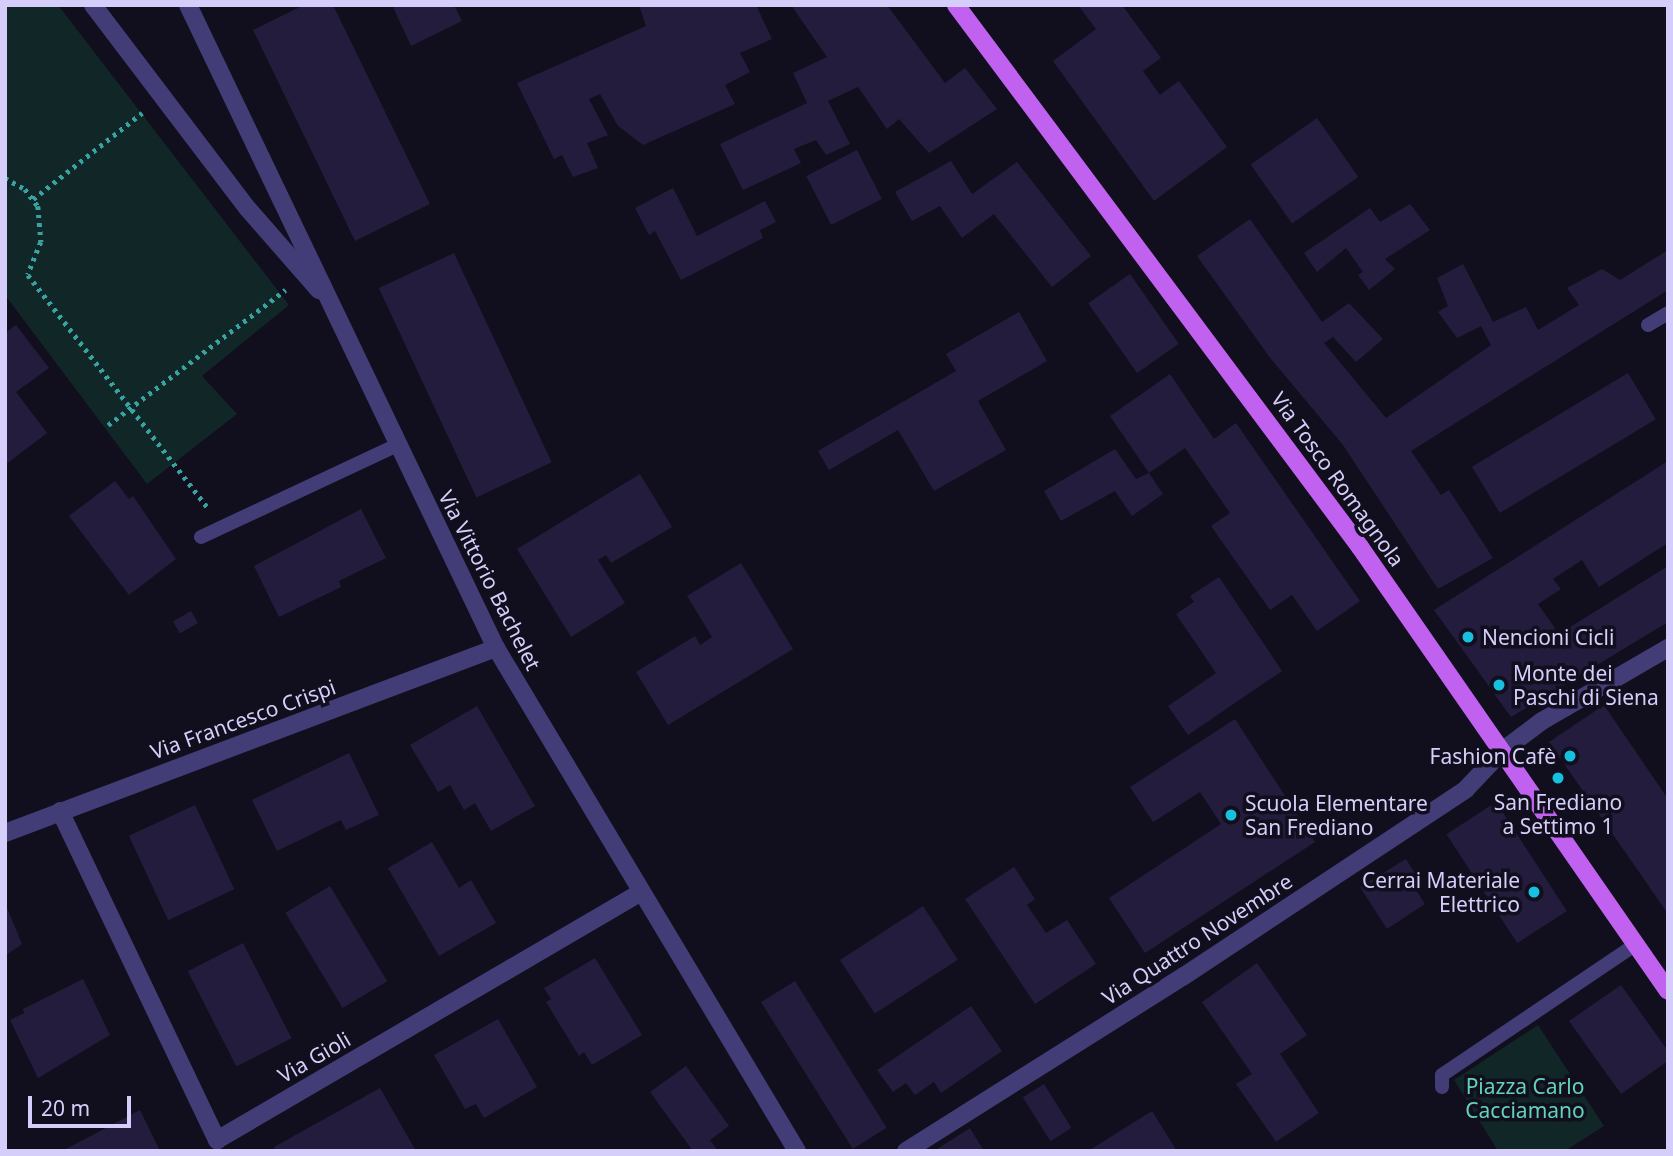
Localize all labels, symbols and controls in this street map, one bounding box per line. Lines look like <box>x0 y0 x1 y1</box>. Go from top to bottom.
street label: Via Tosco Romagnola <box>1266 387 1410 571</box>
street label: Via Vittorio Bachelet <box>434 486 546 674</box>
place label: Nencioni Cicli <box>1482 624 1614 650</box>
marker: Nencioni Cicli <box>1460 629 1476 645</box>
place label: Monte dei Paschi di Siena <box>1513 660 1659 710</box>
street label: Via Francesco Crispi <box>147 674 339 764</box>
marker: Monte dei Paschi di Siena <box>1491 677 1507 693</box>
place label: Fashion Cafè <box>1430 743 1556 769</box>
marker: Fashion Cafè <box>1562 748 1578 764</box>
marker: San Frediano a Settimo 1 <box>1550 770 1566 786</box>
place label: San Frediano a Settimo 1 <box>1494 789 1622 839</box>
place label: Scuola Elementare San Frediano <box>1245 790 1428 840</box>
marker: Scuola Elementare San Frediano <box>1223 807 1239 823</box>
place label: Cerrai Materiale Elettrico <box>1362 867 1520 917</box>
street label: Via Quattro Novembre <box>1097 868 1297 1010</box>
marker: Cerrai Materiale Elettrico <box>1526 884 1542 900</box>
street label: Via Gioli <box>273 1026 355 1088</box>
park label: Piazza Carlo Cacciamano <box>1465 1073 1585 1123</box>
scale bar <box>32 1082 135 1126</box>
text: 20 m <box>41 1094 90 1122</box>

